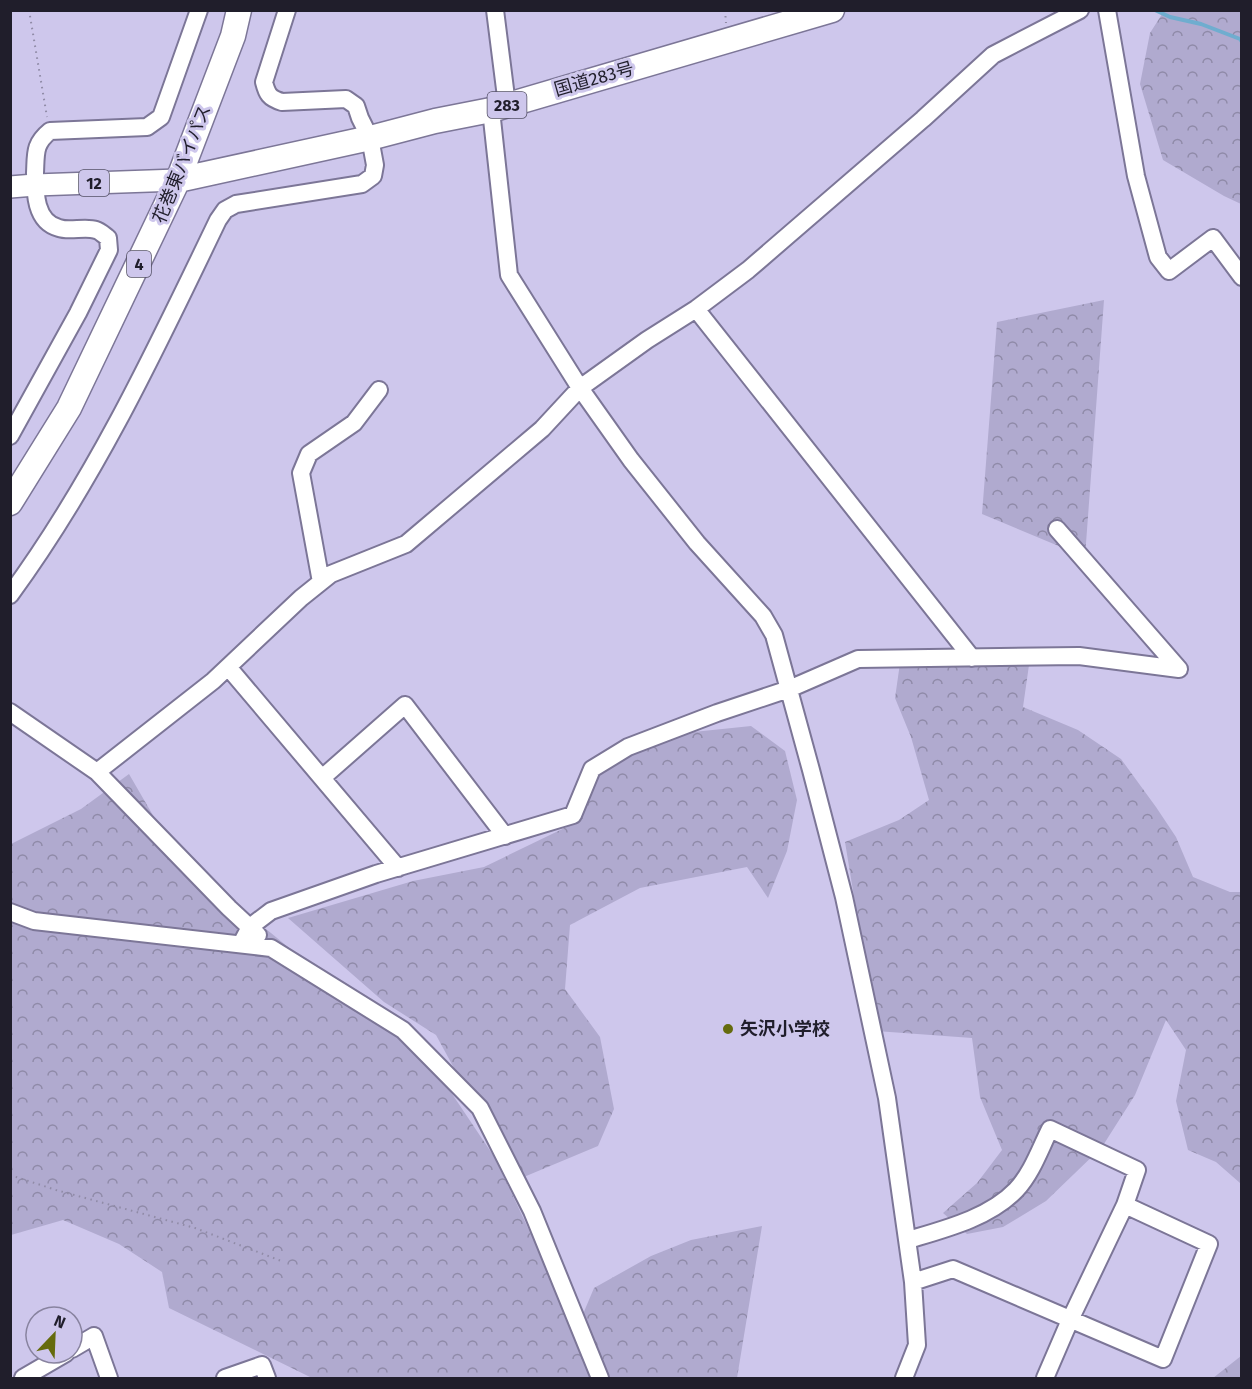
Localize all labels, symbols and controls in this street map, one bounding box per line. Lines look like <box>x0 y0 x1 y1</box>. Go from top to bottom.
street label: 国道283号 <box>552 57 636 101</box>
road number: 283 <box>488 92 526 118</box>
street label: 花巻東バイパス <box>148 102 216 226</box>
road number: 12 <box>79 170 109 196</box>
road number: 4 <box>127 251 151 277</box>
place label: 矢沢小学校 <box>740 1018 830 1040</box>
marker: 矢沢小学校 <box>721 1022 735 1036</box>
north arrow <box>24 1305 84 1365</box>
text: N <box>51 1311 68 1332</box>

